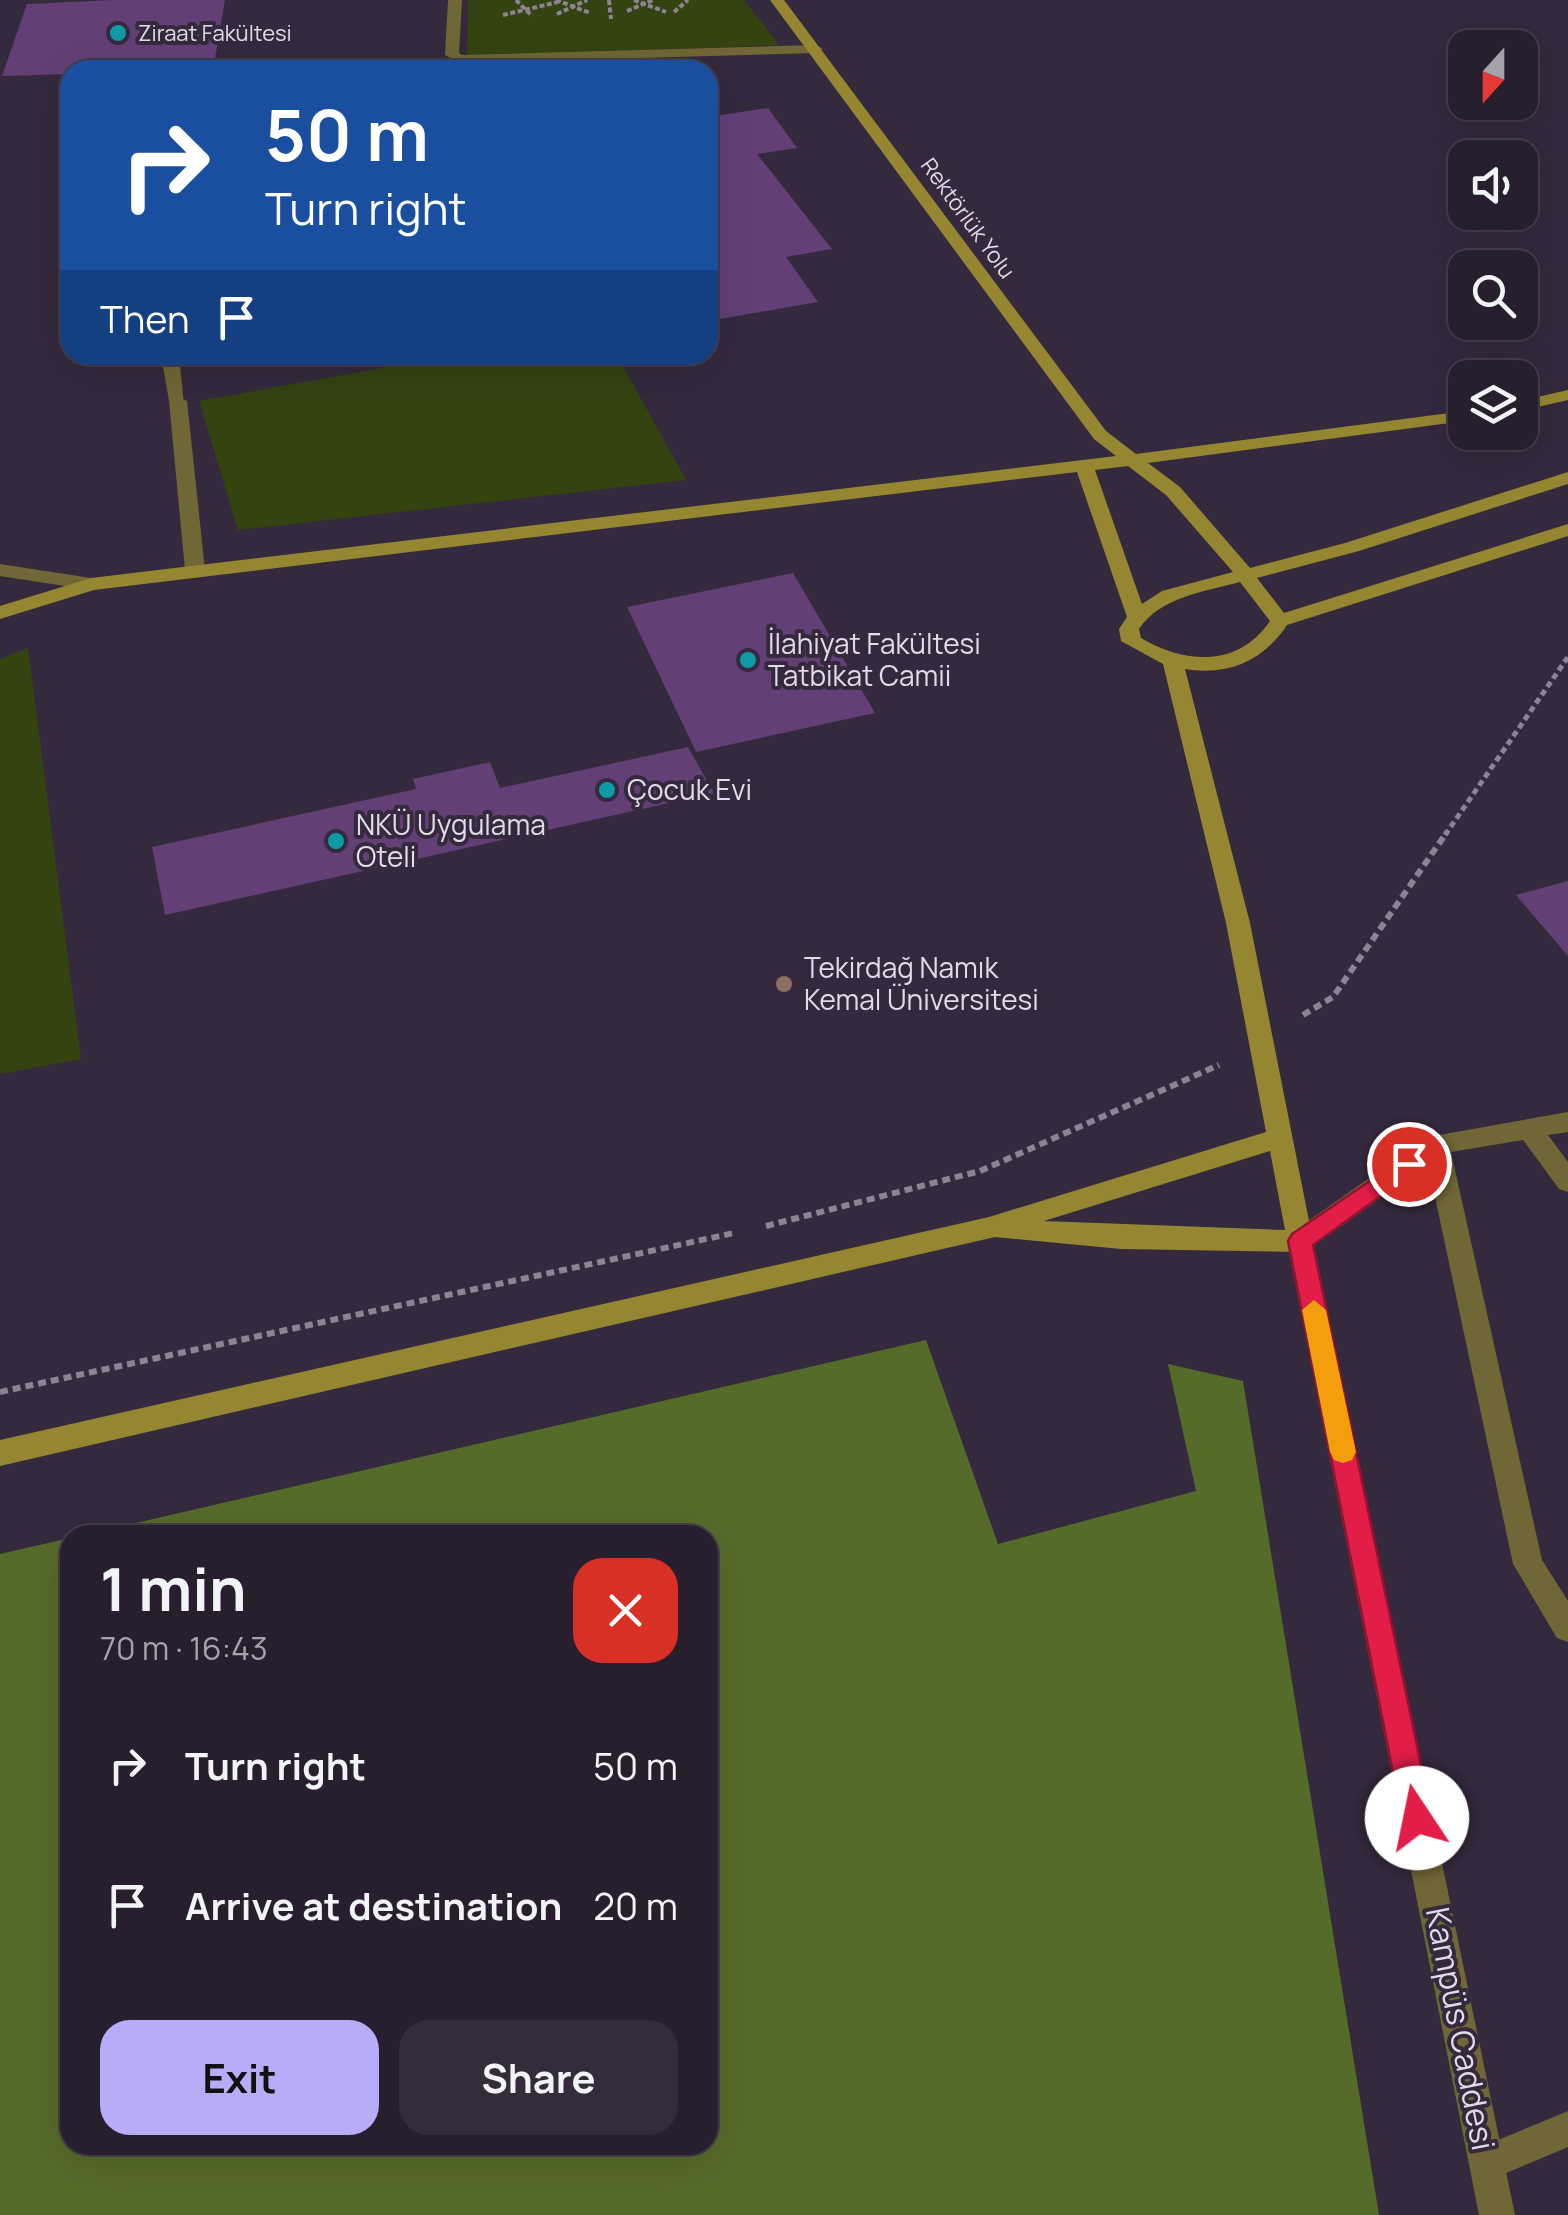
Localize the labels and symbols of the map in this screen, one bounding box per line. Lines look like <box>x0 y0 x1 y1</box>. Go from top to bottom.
place label: Ziraat Fakültesi <box>138 18 292 48</box>
marker: Ziraat Fakültesi <box>107 22 129 44</box>
north arrow <box>1448 30 1538 120</box>
street label: Rektörlük Yolu <box>914 152 1022 284</box>
place label: İlahiyat Fakültesi Tatbikat Camii <box>768 624 981 694</box>
marker: İlahiyat Fakültesi Tatbikat Camii <box>737 649 759 671</box>
place label: Çocuk Evi <box>627 770 752 808</box>
marker: Çocuk Evi <box>596 779 618 801</box>
place label: NKÜ Uygulama Oteli <box>356 805 546 875</box>
marker: NKÜ Uygulama Oteli <box>325 830 347 852</box>
place label: Tekirdağ Namık Kemal Üniversitesi <box>804 948 1039 1018</box>
marker: Tekirdağ Namık Kemal Üniversitesi <box>773 973 795 995</box>
pin <box>1367 1122 1452 1207</box>
position arrow <box>1365 1766 1469 1870</box>
street label: Kampüs Caddesi <box>1416 1904 1506 2154</box>

